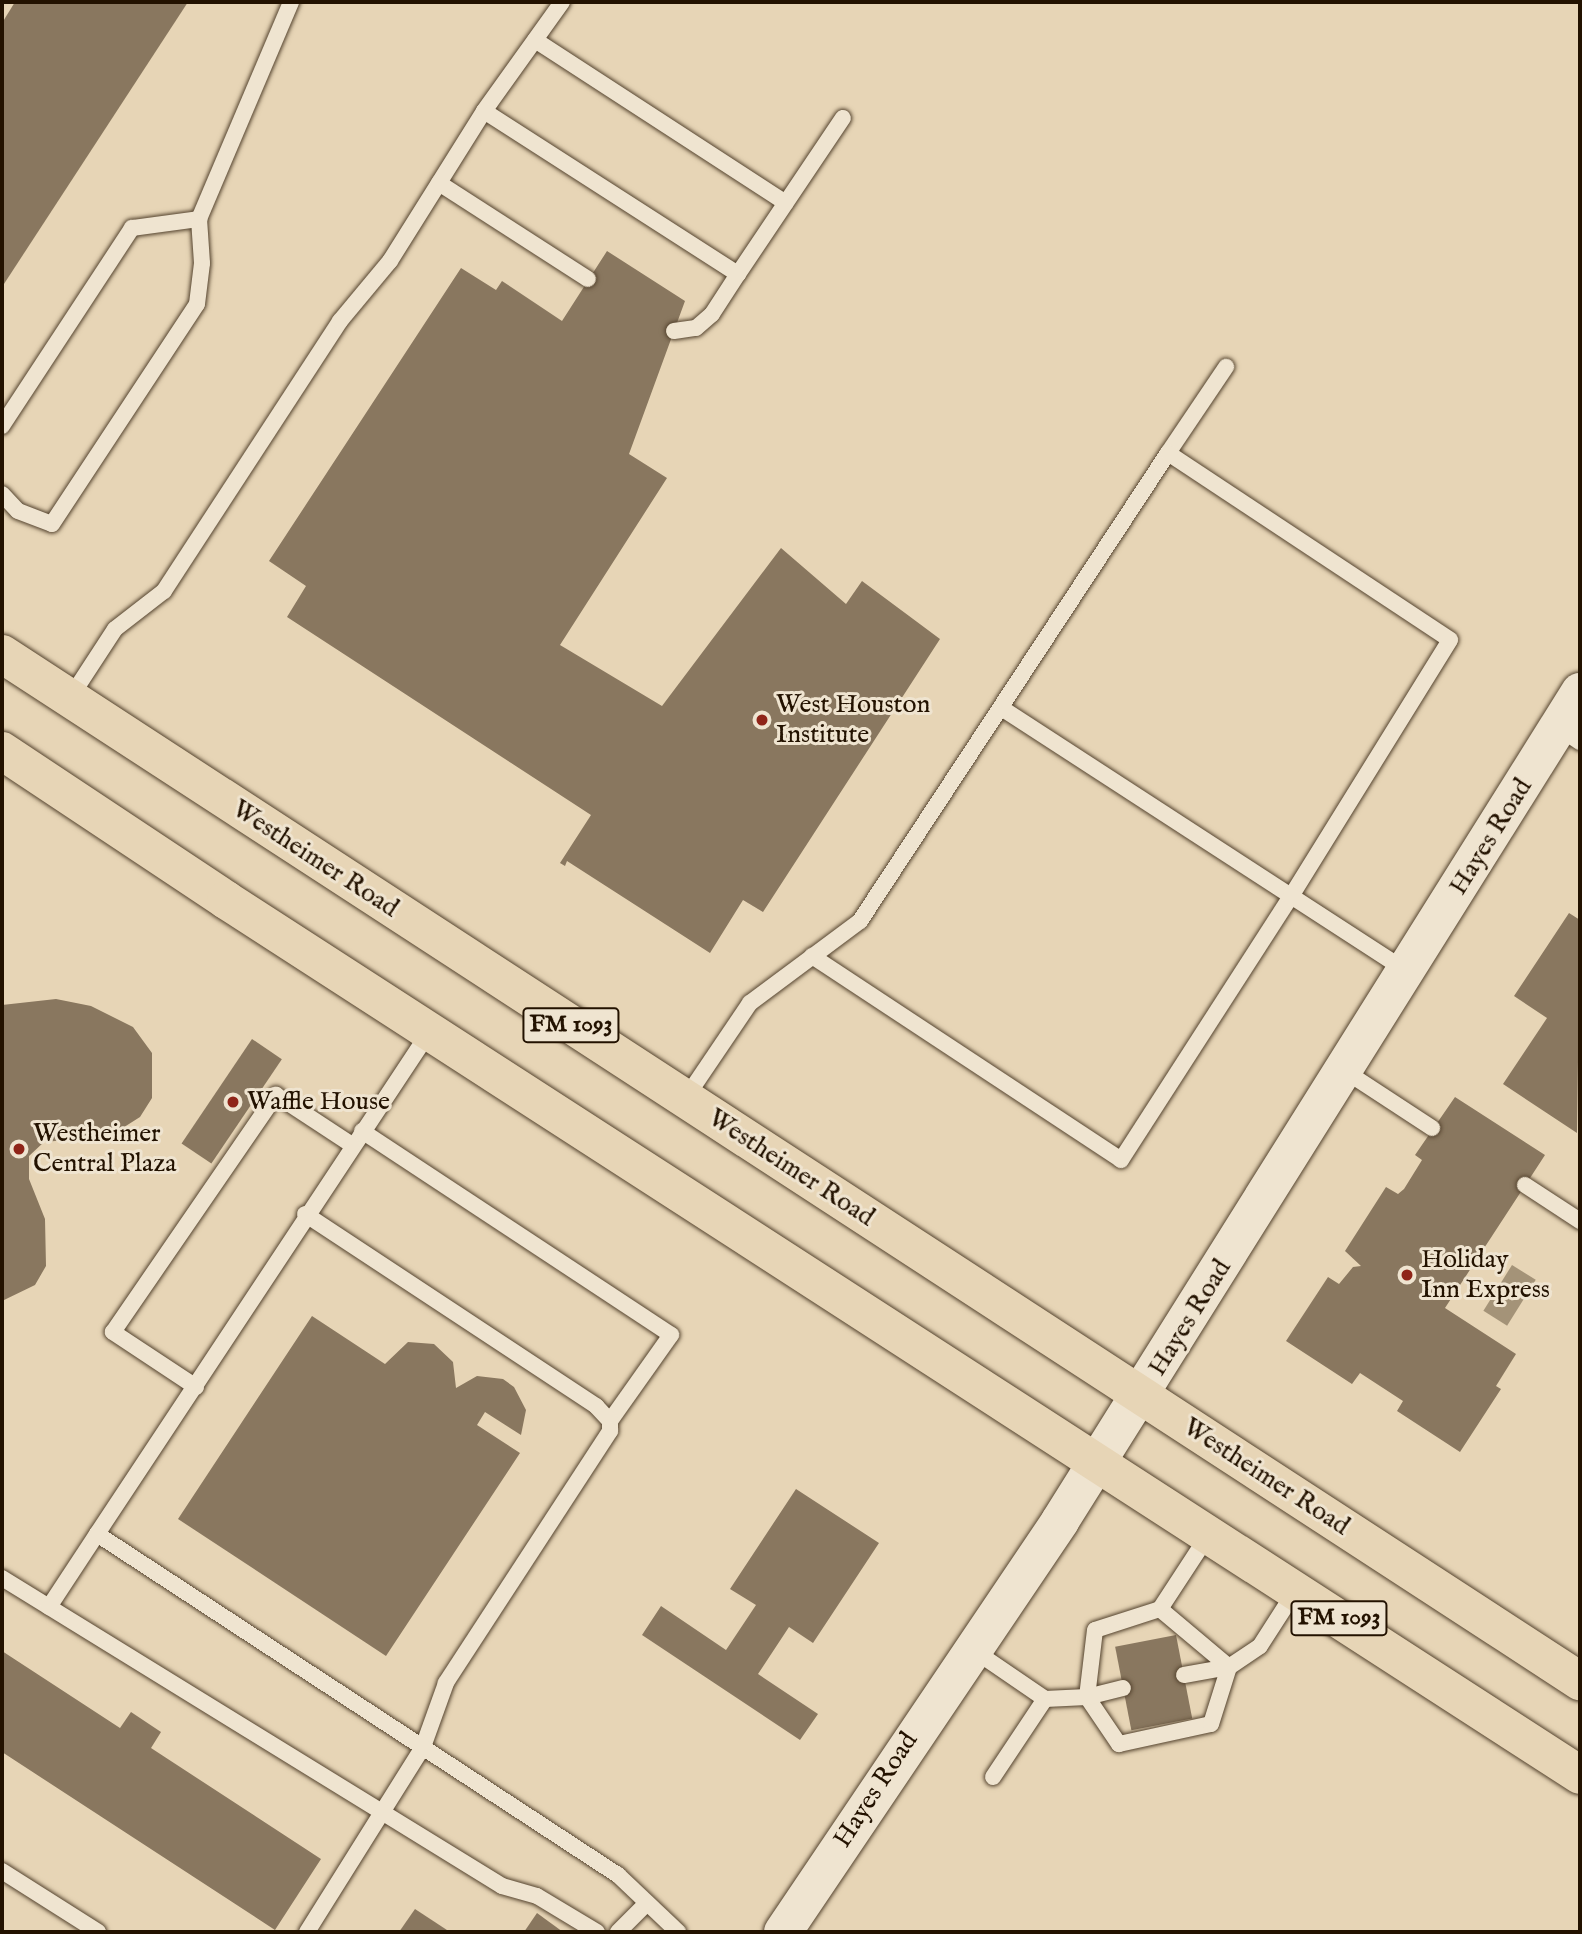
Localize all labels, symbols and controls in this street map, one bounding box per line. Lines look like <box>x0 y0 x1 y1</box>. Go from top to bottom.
place label: West Houston Institute <box>776 689 930 750</box>
marker: West Houston Institute <box>754 712 770 728</box>
street label: Hayes Road <box>1443 773 1539 901</box>
street label: Westheimer Road <box>226 794 404 924</box>
road number: FM 1093 <box>522 1004 620 1045</box>
place label: Waffle House <box>247 1086 390 1118</box>
marker: Waffle House <box>225 1094 241 1110</box>
street label: Westheimer Road <box>702 1103 880 1233</box>
place label: Westheimer Central Plaza <box>33 1118 176 1180</box>
marker: Westheimer Central Plaza <box>11 1141 27 1157</box>
place label: Holiday Inn Express <box>1421 1244 1550 1306</box>
street label: Hayes Road <box>1142 1254 1238 1382</box>
marker: Holiday Inn Express <box>1399 1267 1415 1283</box>
street label: Westheimer Road <box>1177 1412 1355 1542</box>
road number: FM 1093 <box>1290 1598 1388 1638</box>
street label: Hayes Road <box>827 1726 925 1854</box>

